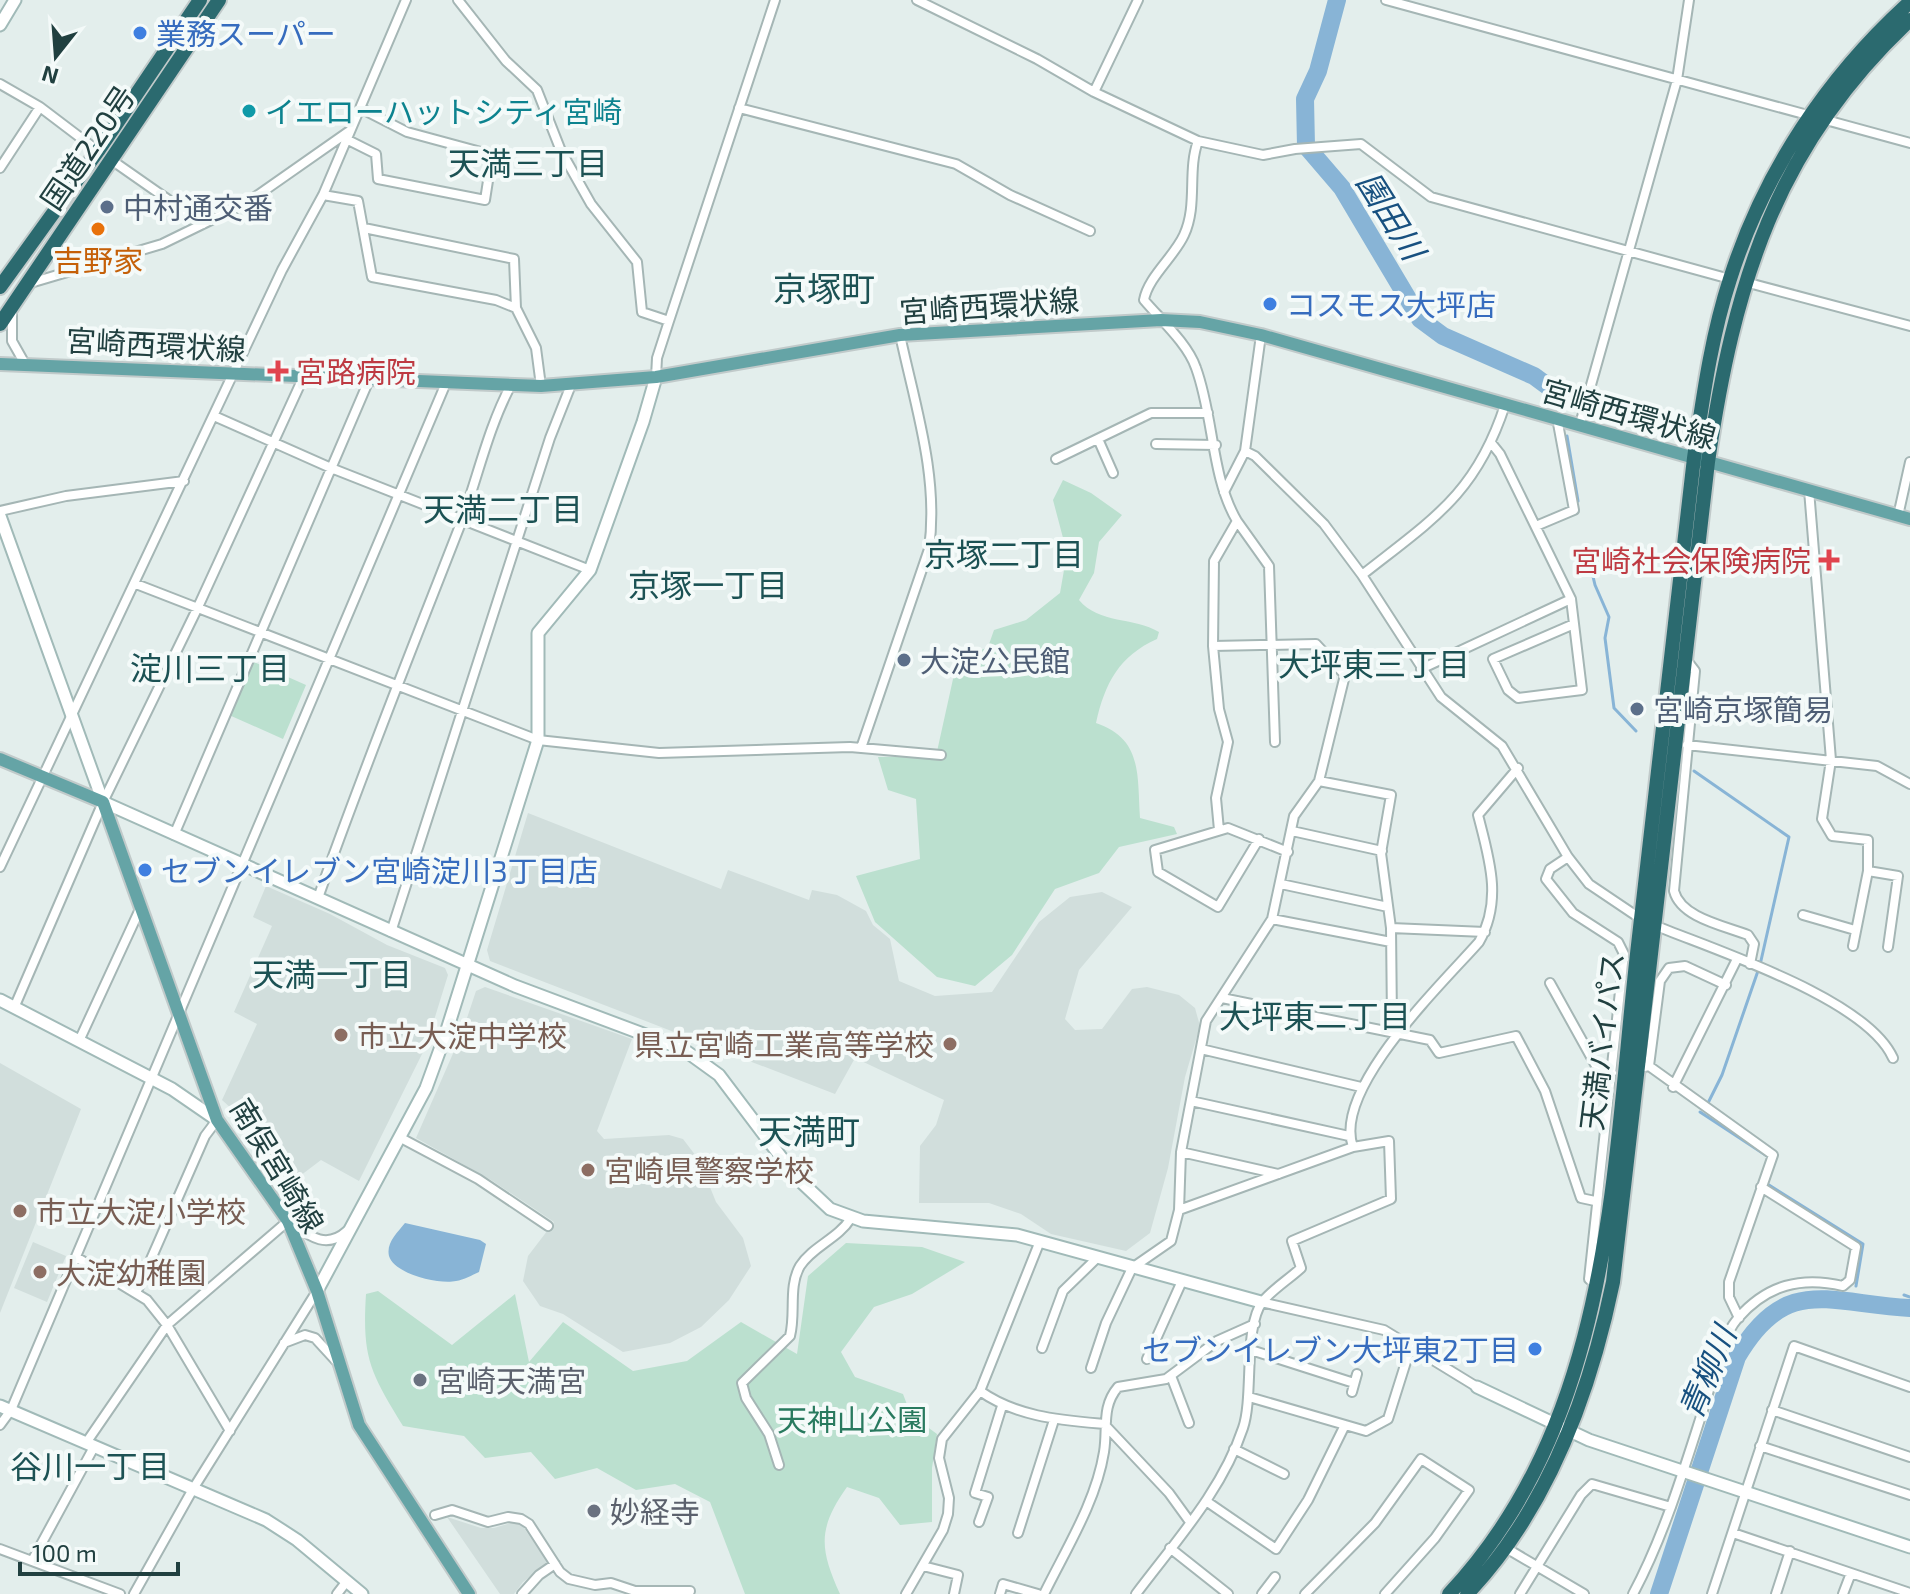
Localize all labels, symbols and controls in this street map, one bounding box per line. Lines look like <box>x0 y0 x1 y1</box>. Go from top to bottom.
place label: 業務スーパー <box>156 15 336 51</box>
north arrow <box>16 16 96 96</box>
marker: 業務スーパー <box>131 24 149 42</box>
text: N <box>38 61 61 91</box>
street label: 国道220号 <box>32 78 142 216</box>
place label: イエローハットシティ宮崎 <box>265 93 622 129</box>
marker: イエローハットシティ宮崎 <box>240 102 258 120</box>
district label: 天満三丁目 <box>448 143 608 181</box>
water label: 園田川 <box>1350 164 1435 268</box>
place label: 中村通交番 <box>123 189 273 225</box>
marker: 中村通交番 <box>98 198 116 216</box>
marker: 吉野家 <box>89 220 107 238</box>
place label: 吉野家 <box>53 242 143 278</box>
district label: 京塚町 <box>773 267 875 308</box>
street label: 宮崎西環状線 <box>898 281 1080 329</box>
place label: コスモス大坪店 <box>1286 286 1496 322</box>
marker: コスモス大坪店 <box>1261 295 1279 313</box>
street label: 宮崎西環状線 <box>65 321 247 367</box>
place label: 宮路病院 <box>296 353 416 389</box>
marker: 宮路病院 <box>267 360 289 382</box>
street label: 宮崎西環状線 <box>1538 371 1720 455</box>
district label: 天満二丁目 <box>423 489 583 527</box>
district label: 京塚二丁目 <box>924 534 1084 572</box>
place label: 宮崎社会保険病院 <box>1571 542 1811 578</box>
marker: 宮崎社会保険病院 <box>1818 549 1840 571</box>
district label: 京塚一丁目 <box>628 565 788 603</box>
place label: 大淀公民館 <box>920 642 1070 678</box>
district label: 大坪東三丁目 <box>1278 644 1470 682</box>
district label: 淀川三丁目 <box>130 648 290 686</box>
marker: 大淀公民館 <box>895 651 913 669</box>
place label: 宮崎京塚簡易 <box>1653 691 1833 727</box>
marker: 宮崎京塚簡易 <box>1628 700 1646 718</box>
place label: セブンイレブン宮崎淀川3丁目店 <box>161 852 598 888</box>
marker: セブンイレブン宮崎淀川3丁目店 <box>136 861 154 879</box>
street label: 天満バイパス <box>1572 950 1630 1132</box>
district label: 天満一丁目 <box>252 954 412 992</box>
district label: 大坪東二丁目 <box>1219 996 1411 1034</box>
place label: 市立大淀中学校 <box>357 1017 567 1053</box>
marker: 市立大淀中学校 <box>332 1026 350 1044</box>
place label: 県立宮崎工業高等学校 <box>634 1026 934 1062</box>
marker: 県立宮崎工業高等学校 <box>941 1035 959 1053</box>
street label: 南俣宮崎線 <box>224 1091 332 1239</box>
district label: 天満町 <box>758 1110 860 1151</box>
place label: 宮崎県警察学校 <box>604 1152 814 1188</box>
marker: 宮崎県警察学校 <box>579 1161 597 1179</box>
place label: 市立大淀小学校 <box>36 1193 246 1229</box>
marker: 市立大淀小学校 <box>11 1202 29 1220</box>
place label: 大淀幼稚園 <box>56 1254 206 1290</box>
marker: 大淀幼稚園 <box>31 1263 49 1281</box>
water label: 青柳川 <box>1670 1318 1743 1424</box>
place label: セブンイレブン大坪東2丁目 <box>1142 1331 1519 1367</box>
marker: セブンイレブン大坪東2丁目 <box>1526 1340 1544 1358</box>
place label: 宮崎天満宮 <box>436 1362 586 1398</box>
marker: 宮崎天満宮 <box>411 1371 429 1389</box>
park label: 天神山公園 <box>777 1401 927 1437</box>
district label: 谷川一丁目 <box>10 1446 170 1484</box>
place label: 妙経寺 <box>610 1493 700 1529</box>
marker: 妙経寺 <box>585 1502 603 1520</box>
scale bar <box>20 1526 178 1576</box>
text: 100 m <box>32 1538 97 1567</box>

